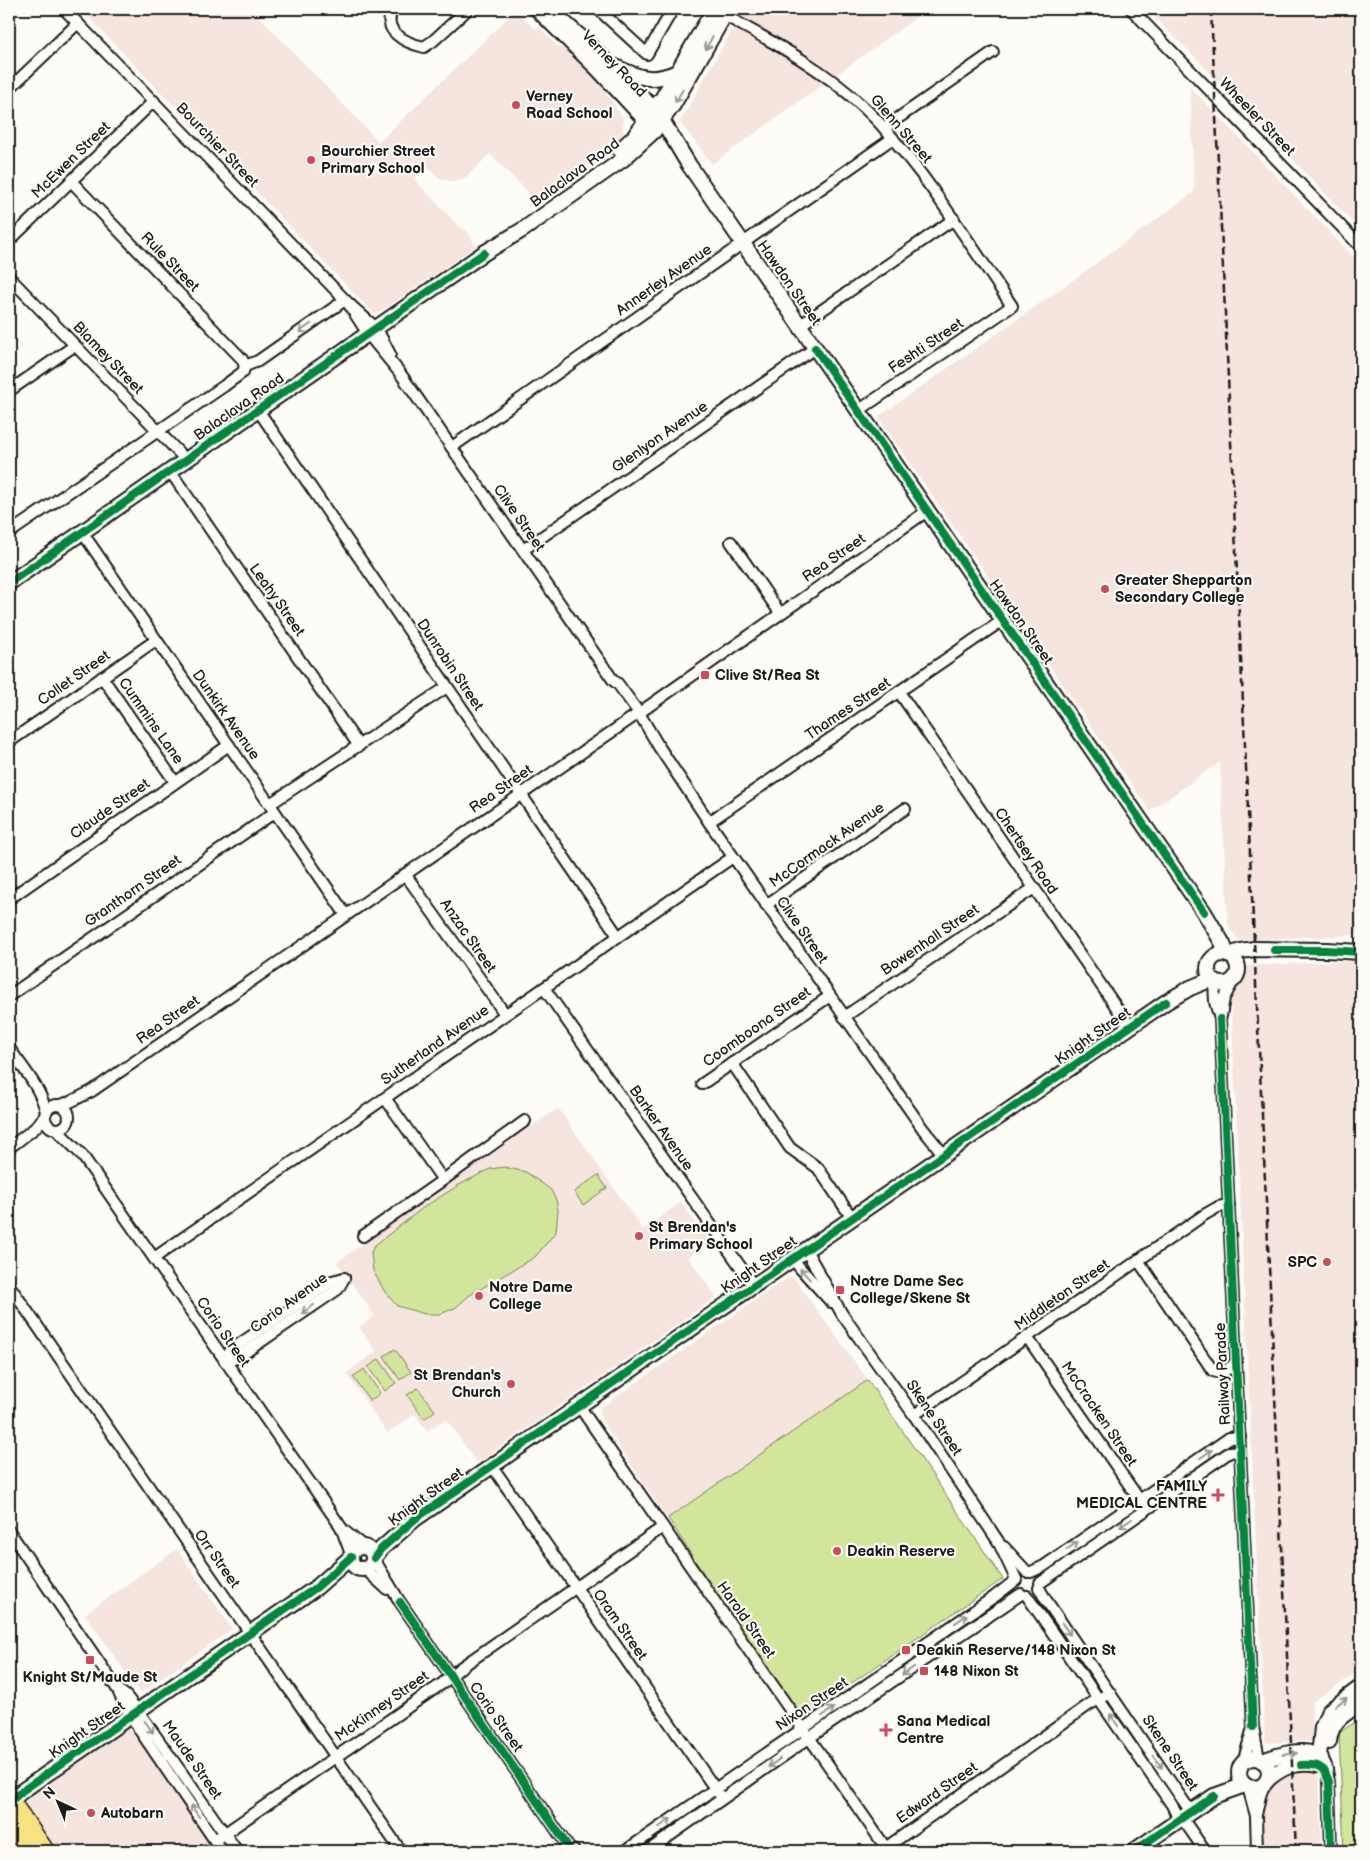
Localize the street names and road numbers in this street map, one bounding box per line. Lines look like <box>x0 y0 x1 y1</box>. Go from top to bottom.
street label: Verney Road <box>577 27 651 101</box>
street label: Wheeler Street <box>1215 74 1299 160</box>
street label: Glenn Street <box>866 91 936 168</box>
street label: Bourchier Street <box>172 98 263 192</box>
street label: McEwen Street <box>27 117 115 203</box>
street label: Balaclava Road <box>527 134 623 212</box>
street label: Rule Street <box>137 228 204 296</box>
street label: Hawdon Street <box>753 237 826 330</box>
street label: Annerley Avenue <box>612 240 716 320</box>
street label: Feshti Street <box>885 314 967 378</box>
street label: Blamey Street <box>69 318 148 399</box>
street label: Balaclava Road <box>190 369 288 445</box>
street label: Glenlyon Avenue <box>608 397 712 477</box>
street label: Clive Street <box>489 481 549 556</box>
street label: Rea Street <box>799 529 870 587</box>
street label: Leahy Street <box>245 560 309 640</box>
street label: Hawdon Street <box>985 576 1058 669</box>
street label: Dunrobin Street <box>412 615 488 715</box>
street label: Collet Street <box>34 646 114 710</box>
street label: Dunkirk Avenue <box>188 666 264 764</box>
street label: Thames Street <box>802 673 895 745</box>
street label: Cummins Lane <box>114 674 188 768</box>
street label: Rea Street <box>466 760 537 818</box>
street label: Claude Street <box>66 774 154 844</box>
street label: McCormack Avenue <box>766 798 888 892</box>
street label: Chertsey Road <box>990 804 1062 898</box>
street label: Granthorn Street <box>81 850 185 931</box>
street label: Clive Street <box>772 893 832 968</box>
street label: Anzac Street <box>436 895 501 977</box>
street label: Bowenhall Street <box>877 900 983 980</box>
street label: Coomboona Street <box>699 982 815 1071</box>
street label: Rea Street <box>133 991 204 1049</box>
street label: Sutherland Avenue <box>377 1001 493 1089</box>
street label: Knight Street <box>1051 1003 1135 1069</box>
street label: Barker Avenue <box>625 1082 698 1174</box>
street label: Knight Street <box>717 1232 801 1298</box>
street label: Middleton Street <box>1011 1255 1114 1335</box>
street label: Corio Avenue <box>247 1269 331 1337</box>
street label: Corio Street <box>192 1293 254 1371</box>
street label: Railway Parade <box>1211 1322 1235 1426</box>
street label: McCracken Street <box>1057 1358 1141 1470</box>
street label: Skene Street <box>902 1376 967 1460</box>
street label: Knight Street <box>385 1463 468 1531</box>
street label: Orr Street <box>190 1526 244 1592</box>
street label: Harold Street <box>712 1578 780 1663</box>
street label: Oram Street <box>589 1586 652 1665</box>
street label: McKinney Street <box>331 1666 433 1745</box>
street label: Nixon Street <box>772 1673 852 1735</box>
street label: Corio Street <box>465 1678 527 1756</box>
street label: Knight Street <box>45 1697 129 1763</box>
street label: Skene Street <box>1138 1711 1203 1795</box>
street label: Maude Street <box>158 1717 226 1804</box>
street label: Edward Street <box>893 1758 982 1828</box>

